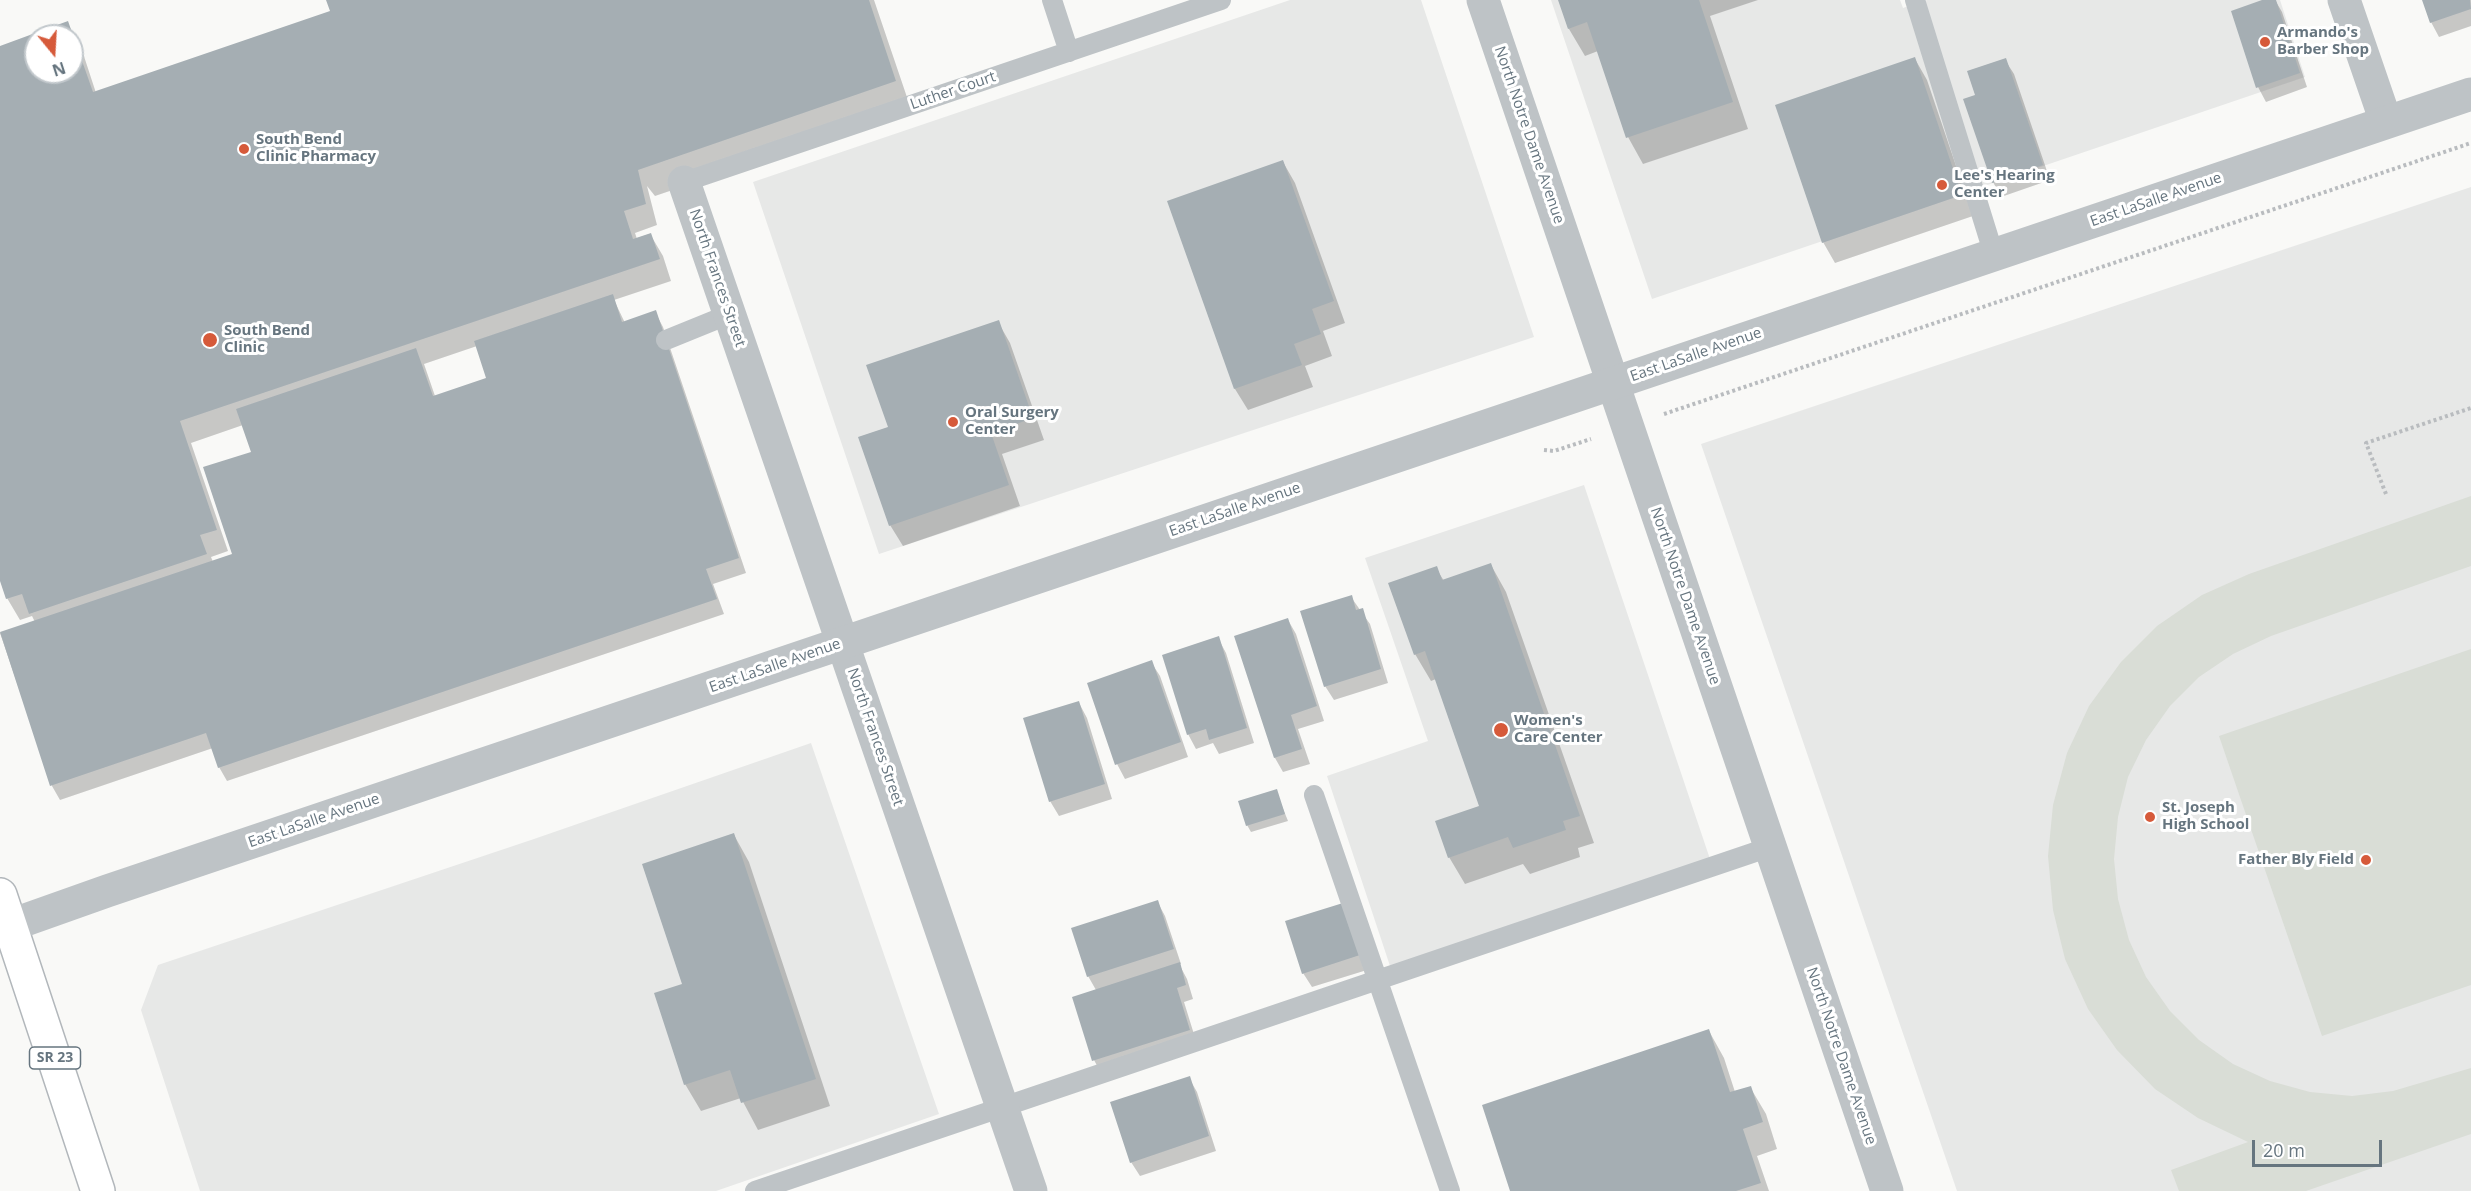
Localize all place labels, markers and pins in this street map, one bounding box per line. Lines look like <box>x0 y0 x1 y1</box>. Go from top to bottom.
place label: Armando's Barber Shop <box>2277 24 2369 59</box>
marker: Armando's Barber Shop <box>2258 35 2272 49</box>
place label: South Bend Clinic Pharmacy <box>256 131 376 166</box>
marker: South Bend Clinic Pharmacy <box>237 142 251 156</box>
place label: Lee's Hearing Center <box>1954 167 2055 202</box>
marker: Lee's Hearing Center <box>1935 178 1949 192</box>
place label: South Bend Clinic <box>224 322 310 357</box>
marker: South Bend Clinic <box>201 331 219 349</box>
place label: Oral Surgery Center <box>965 404 1059 439</box>
marker: Oral Surgery Center <box>946 415 960 429</box>
place label: Women's Care Center <box>1514 712 1603 747</box>
marker: Women's Care Center <box>1492 721 1510 739</box>
place label: St. Joseph High School <box>2162 799 2249 834</box>
marker: St. Joseph High School <box>2143 810 2157 824</box>
place label: Father Bly Field <box>2238 851 2354 869</box>
marker: Father Bly Field <box>2359 853 2373 867</box>

